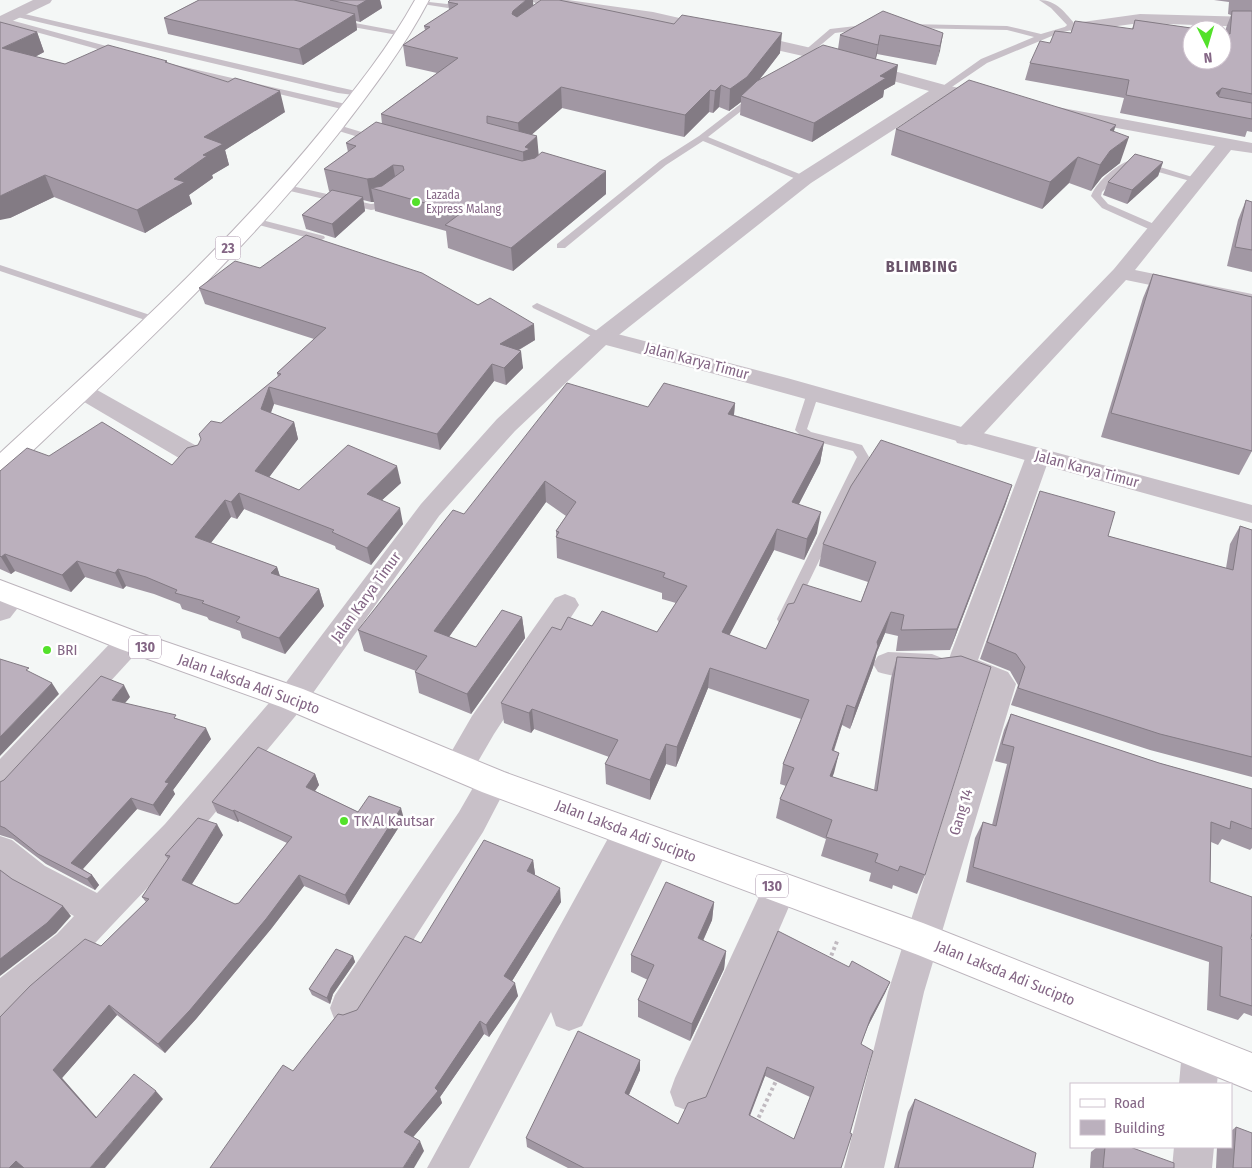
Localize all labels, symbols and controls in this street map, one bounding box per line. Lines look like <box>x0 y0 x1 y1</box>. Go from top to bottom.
north arrow <box>1182 20 1232 70</box>
text: N <box>1203 49 1213 66</box>
place label: Lazada Express Malang <box>426 188 502 216</box>
marker: Lazada Express Malang <box>410 196 422 208</box>
road number: 23 <box>216 237 240 260</box>
district label: BLIMBING <box>886 257 958 276</box>
street label: Jalan Karya Timur <box>643 338 752 384</box>
street label: Jalan Karya Timur <box>1033 446 1142 492</box>
street label: Jalan Karya Timur <box>327 548 405 646</box>
road number: 130 <box>129 636 161 659</box>
place label: BRI <box>57 641 77 659</box>
marker: BRI <box>41 644 53 656</box>
street label: Jalan Laksda Adi Sucipto <box>176 650 322 718</box>
street label: Gang 14 <box>945 787 977 837</box>
street label: Jalan Laksda Adi Sucipto <box>553 796 699 866</box>
place label: TK Al Kautsar <box>354 812 435 830</box>
marker: TK Al Kautsar <box>338 815 350 827</box>
road number: 130 <box>756 874 788 898</box>
street label: Jalan Laksda Adi Sucipto <box>932 937 1078 1009</box>
legend <box>1070 1083 1232 1148</box>
text: Road <box>1114 1094 1145 1112</box>
text: Building <box>1114 1119 1165 1137</box>

